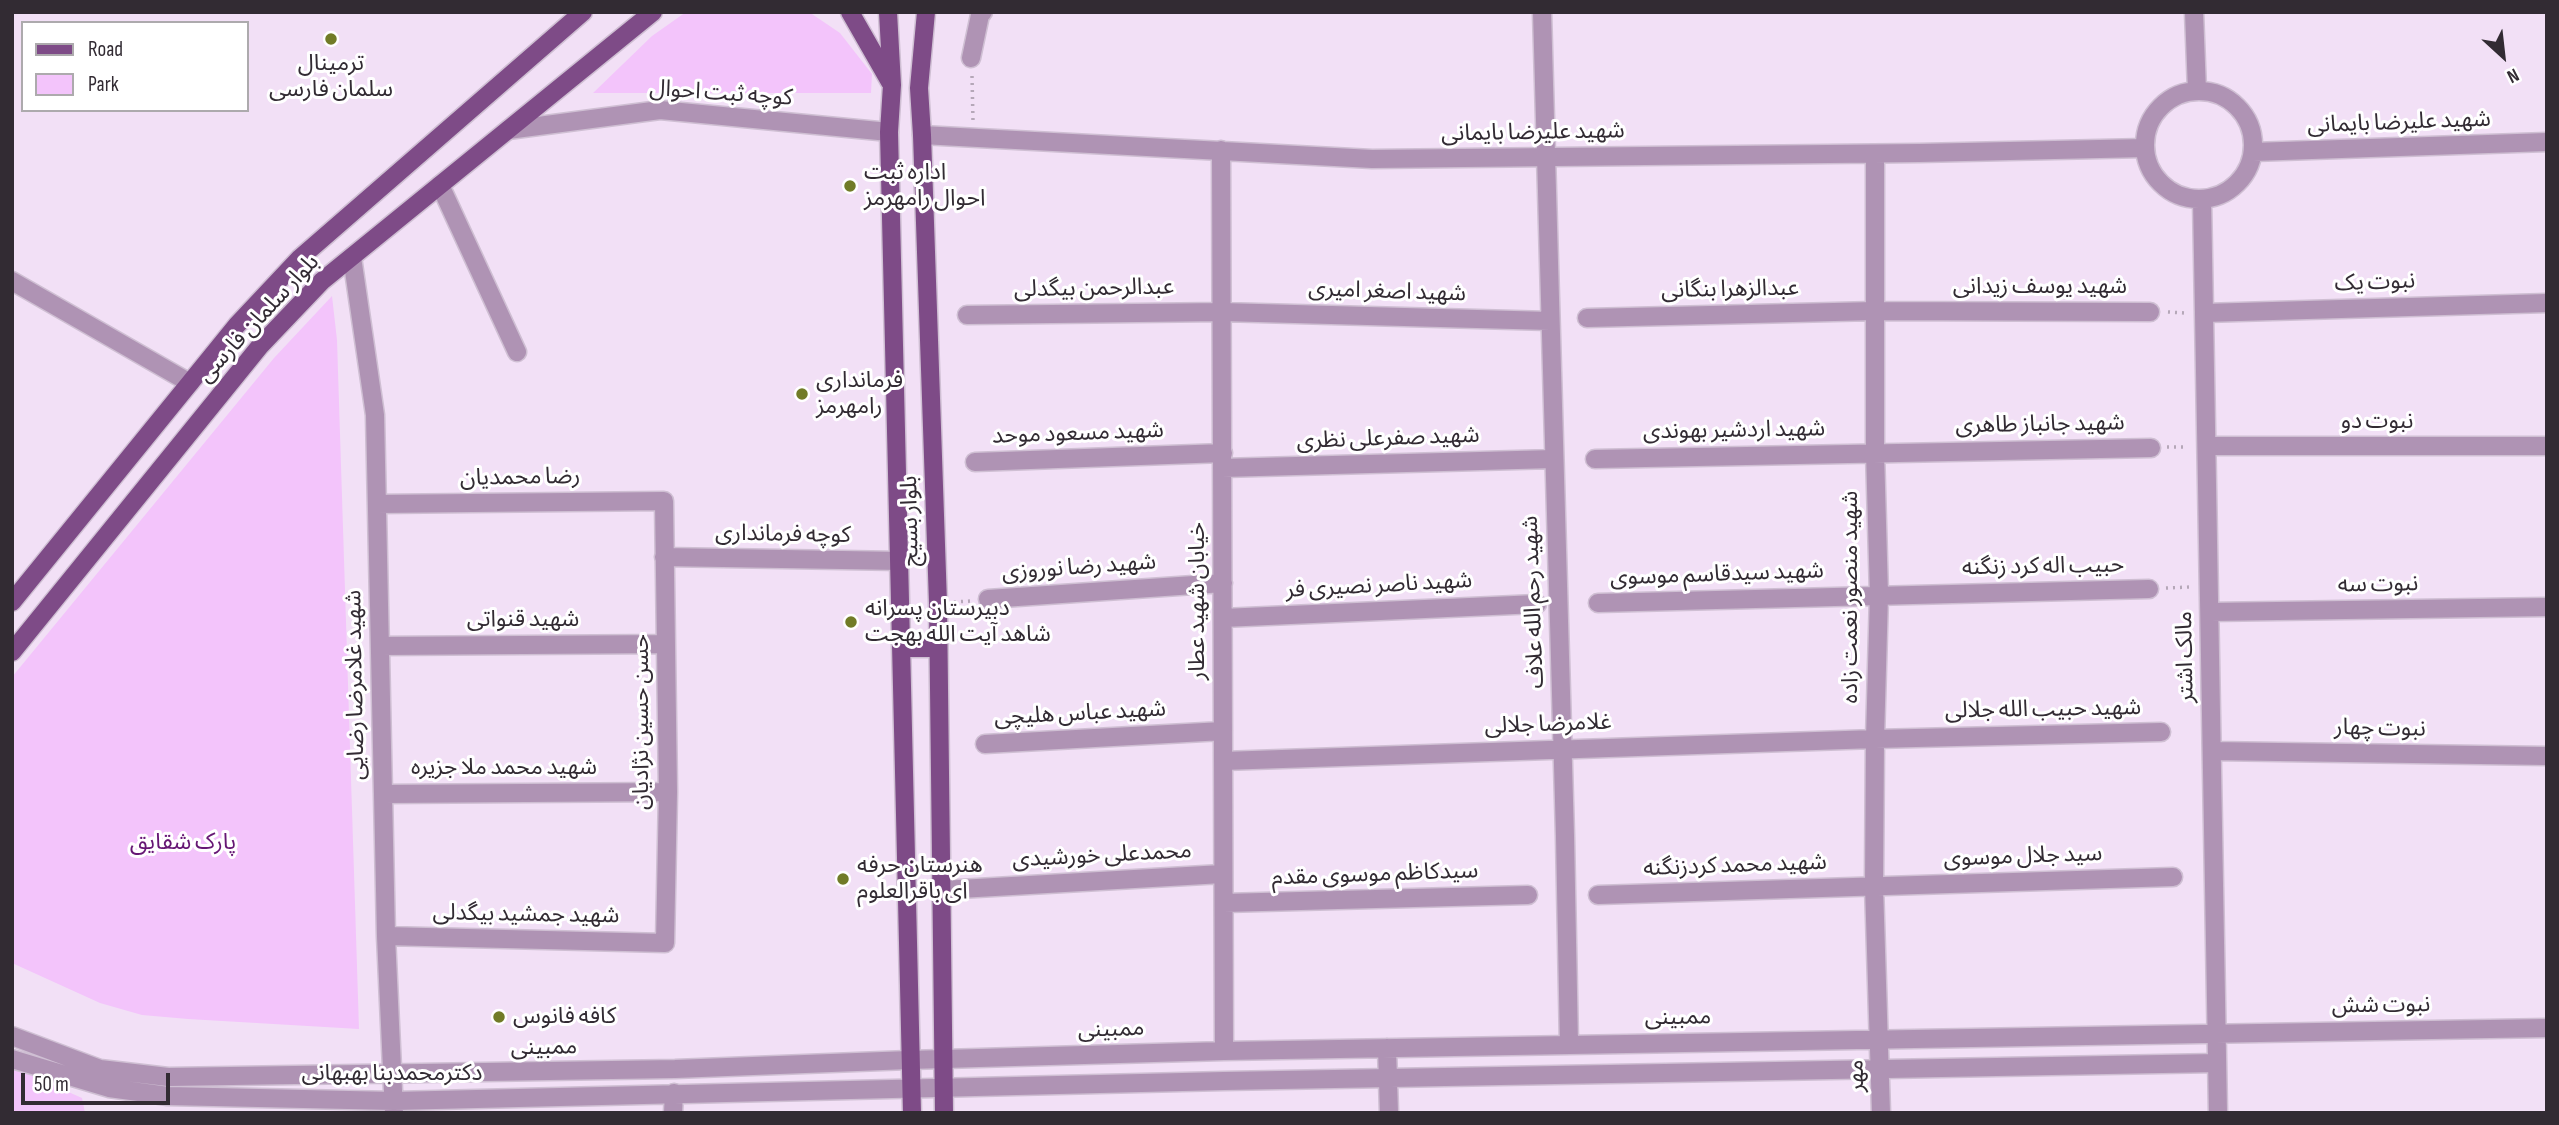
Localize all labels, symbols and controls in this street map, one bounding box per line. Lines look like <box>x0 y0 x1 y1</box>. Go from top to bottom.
legend <box>21 21 248 112</box>
north arrow <box>2468 21 2538 91</box>
marker: ترمینال سلمان فارسی <box>323 31 339 47</box>
text: Road <box>88 37 123 62</box>
place label: ترمینال سلمان فارسی <box>269 50 393 104</box>
text: N <box>2503 63 2523 88</box>
text: Park <box>88 72 119 97</box>
street label: کوچه ثبت احوال <box>648 75 794 113</box>
street label: شهید علیرضا بایمانی <box>2307 106 2491 140</box>
street label: شهید علیرضا بایمانی <box>1441 118 1625 148</box>
place label: اداره ثبت احوال رامهرمز <box>864 159 985 213</box>
marker: اداره ثبت احوال رامهرمز <box>842 178 858 194</box>
street label: بلوار سلمان فارسی <box>192 249 326 389</box>
street label: نبوت یک <box>2334 268 2416 298</box>
street label: شهید یوسف زیدانی <box>1953 273 2127 301</box>
street label: عبدالرحمن بیگدلی <box>1014 274 1174 304</box>
street label: شهید اصغر امیری <box>1308 275 1466 309</box>
street label: عبدالزهرا بنگانی <box>1661 275 1799 305</box>
place label: فرمانداری رامهرمز <box>816 367 903 421</box>
marker: فرمانداری رامهرمز <box>794 386 810 402</box>
street label: نبوت دو <box>2341 408 2413 436</box>
street label: شهید جانباز طاهری <box>1955 410 2125 440</box>
street label: شهید اردشیر بهوندی <box>1643 416 1825 446</box>
street label: شهید مسعود موحد <box>992 417 1164 451</box>
street label: شهید صفرعلی نظری <box>1296 422 1480 456</box>
street label: رضا محمدیان <box>460 463 580 493</box>
street label: بلوار بسیج <box>896 475 926 567</box>
street label: شهید منصور نعمت زاده <box>1837 491 1865 703</box>
street label: شهید رحم الله علاف <box>1517 515 1551 689</box>
street label: کوچه فرمانداری <box>715 520 851 550</box>
street label: خیابان شهید عطار <box>1184 522 1212 680</box>
street label: شهید رضا نوروزی <box>1001 549 1157 587</box>
street label: حبیب اله کرد زنگنه <box>1962 552 2124 582</box>
street label: شهید سیدقاسم موسوی <box>1610 557 1824 593</box>
street label: شهید ناصر نصیری فر <box>1285 567 1473 605</box>
street label: نبوت سه <box>2337 570 2419 600</box>
street label: شهید غلامرضا رضایی <box>341 590 371 780</box>
place label: دبیرستان پسرانه شاهد آیت الله بهجت <box>865 595 1051 649</box>
street label: شهید قنواتی <box>467 606 579 634</box>
street label: مالک اشتر <box>2171 611 2201 703</box>
marker: دبیرستان پسرانه شاهد آیت الله بهجت <box>843 614 859 630</box>
street label: حسن حسین نژادیان <box>628 634 656 810</box>
street label: شهید حبیب الله جلالی <box>1945 694 2141 726</box>
street label: شهید عباس هلیچی <box>993 696 1167 732</box>
street label: غلامرضا جلالی <box>1484 709 1612 741</box>
street label: نبوت چهار <box>2334 714 2426 744</box>
street label: شهید محمد ملا جزیره <box>411 754 597 782</box>
park label: پارک شقایق <box>130 829 236 857</box>
street label: محمدعلی خورشیدی <box>1012 838 1192 874</box>
street label: سید جلال موسوی <box>1943 840 2103 874</box>
street label: شهید محمد کردزنگنه <box>1643 849 1827 883</box>
place label: هنرستان حرفه ای باقرالعلوم <box>857 852 983 906</box>
street label: سیدکاظم موسوی مقدم <box>1271 858 1479 892</box>
marker: هنرستان حرفه ای باقرالعلوم <box>835 871 851 887</box>
street label: شهید جمشید بیگدلی <box>432 900 620 930</box>
street label: نبوت شش <box>2331 991 2431 1021</box>
place label: کافه فانوس <box>513 1003 616 1031</box>
street label: ممبینی <box>1644 1004 1712 1032</box>
marker: کافه فانوس <box>491 1009 507 1025</box>
street label: ممبینی <box>1077 1015 1145 1045</box>
street label: ممبینی <box>510 1034 578 1062</box>
scale bar <box>24 1058 173 1102</box>
street label: مهر <box>1843 1059 1871 1093</box>
street label: دکترمحمدبنا بهبهانی <box>301 1060 483 1088</box>
text: 50 m <box>34 1072 69 1097</box>

